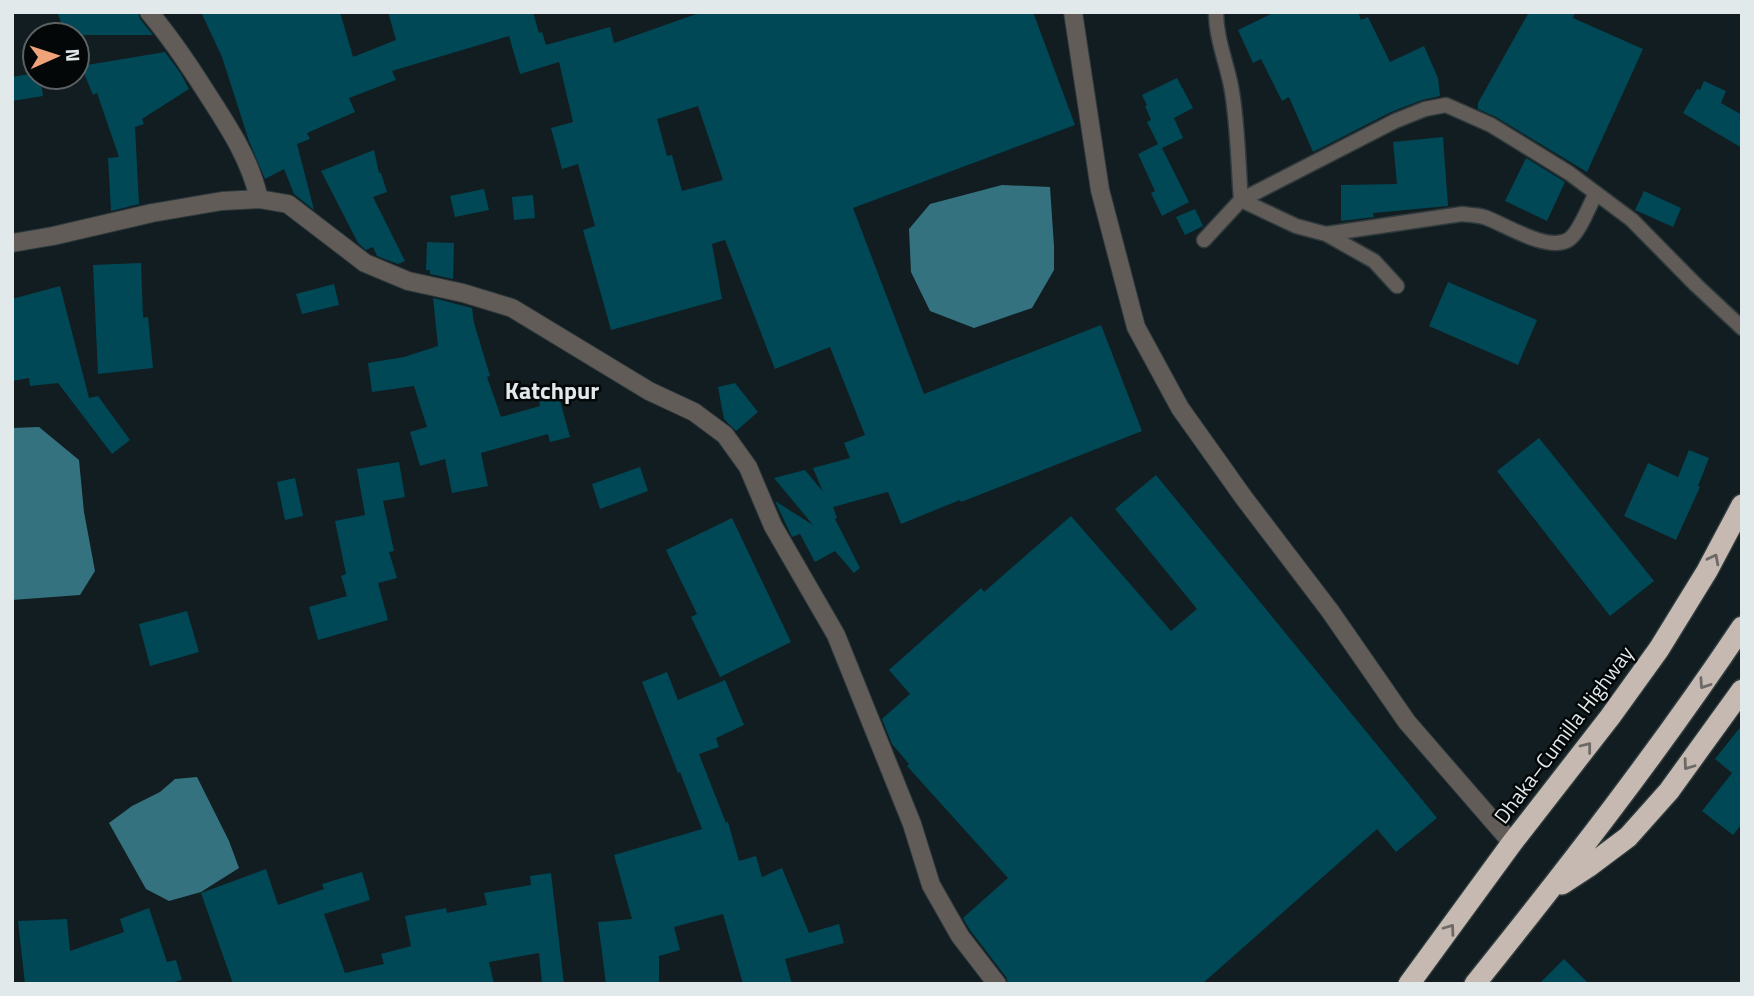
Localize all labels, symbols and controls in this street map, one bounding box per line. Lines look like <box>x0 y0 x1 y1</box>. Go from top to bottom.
north arrow <box>21 21 91 91</box>
text: N <box>59 48 88 62</box>
district label: Katchpur <box>505 372 599 408</box>
one-way arrow <box>1705 554 1719 566</box>
street label: Dhaka–Cumilla Highway <box>1486 639 1641 830</box>
one-way arrow <box>1700 676 1712 689</box>
one-way arrow <box>1578 743 1591 755</box>
one-way arrow <box>1683 758 1696 770</box>
one-way arrow <box>1442 924 1454 937</box>

